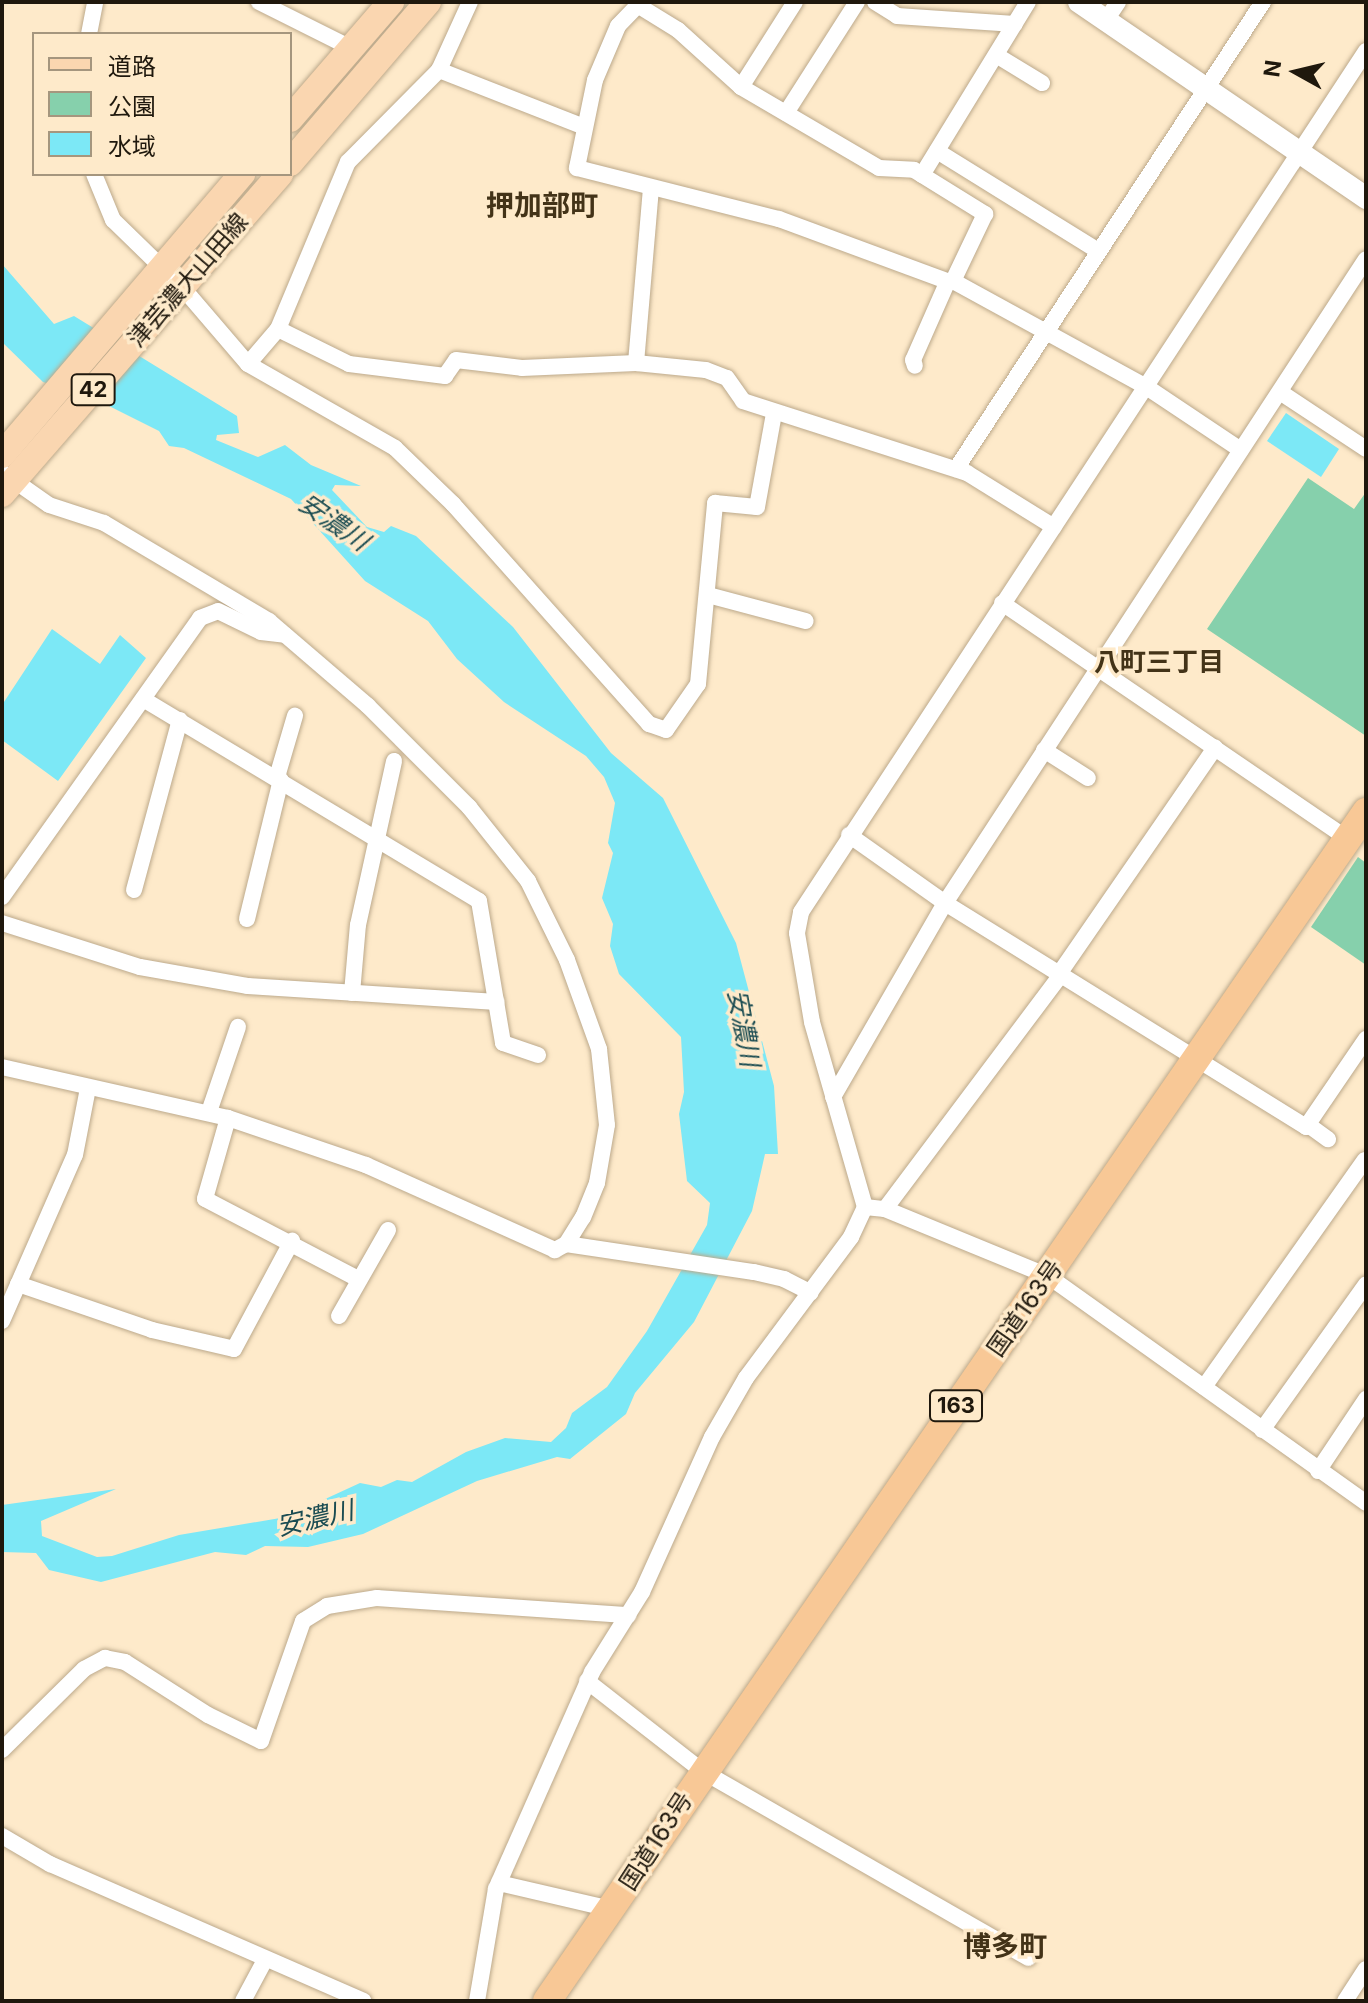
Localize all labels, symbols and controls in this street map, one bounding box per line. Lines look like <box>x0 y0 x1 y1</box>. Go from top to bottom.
legend <box>32 32 292 176</box>
north arrow <box>1256 32 1336 112</box>
text: 道路 <box>108 52 156 81</box>
text: N <box>1258 59 1286 79</box>
text: 公園 <box>108 92 156 121</box>
text: 水域 <box>108 132 156 161</box>
district label: 押加部町 <box>486 188 598 222</box>
street label: 津芸濃大山田線 <box>122 207 254 353</box>
road number: 42 <box>69 372 117 408</box>
water label: 安濃川 <box>293 487 375 557</box>
district label: 八町三丁目 <box>1094 646 1224 678</box>
water label: 安濃川 <box>722 987 766 1069</box>
street label: 国道163号 <box>981 1254 1069 1362</box>
road number: 163 <box>928 1388 984 1424</box>
water label: 安濃川 <box>273 1494 357 1542</box>
street label: 国道163号 <box>614 1786 698 1896</box>
district label: 博多町 <box>963 1929 1047 1963</box>

